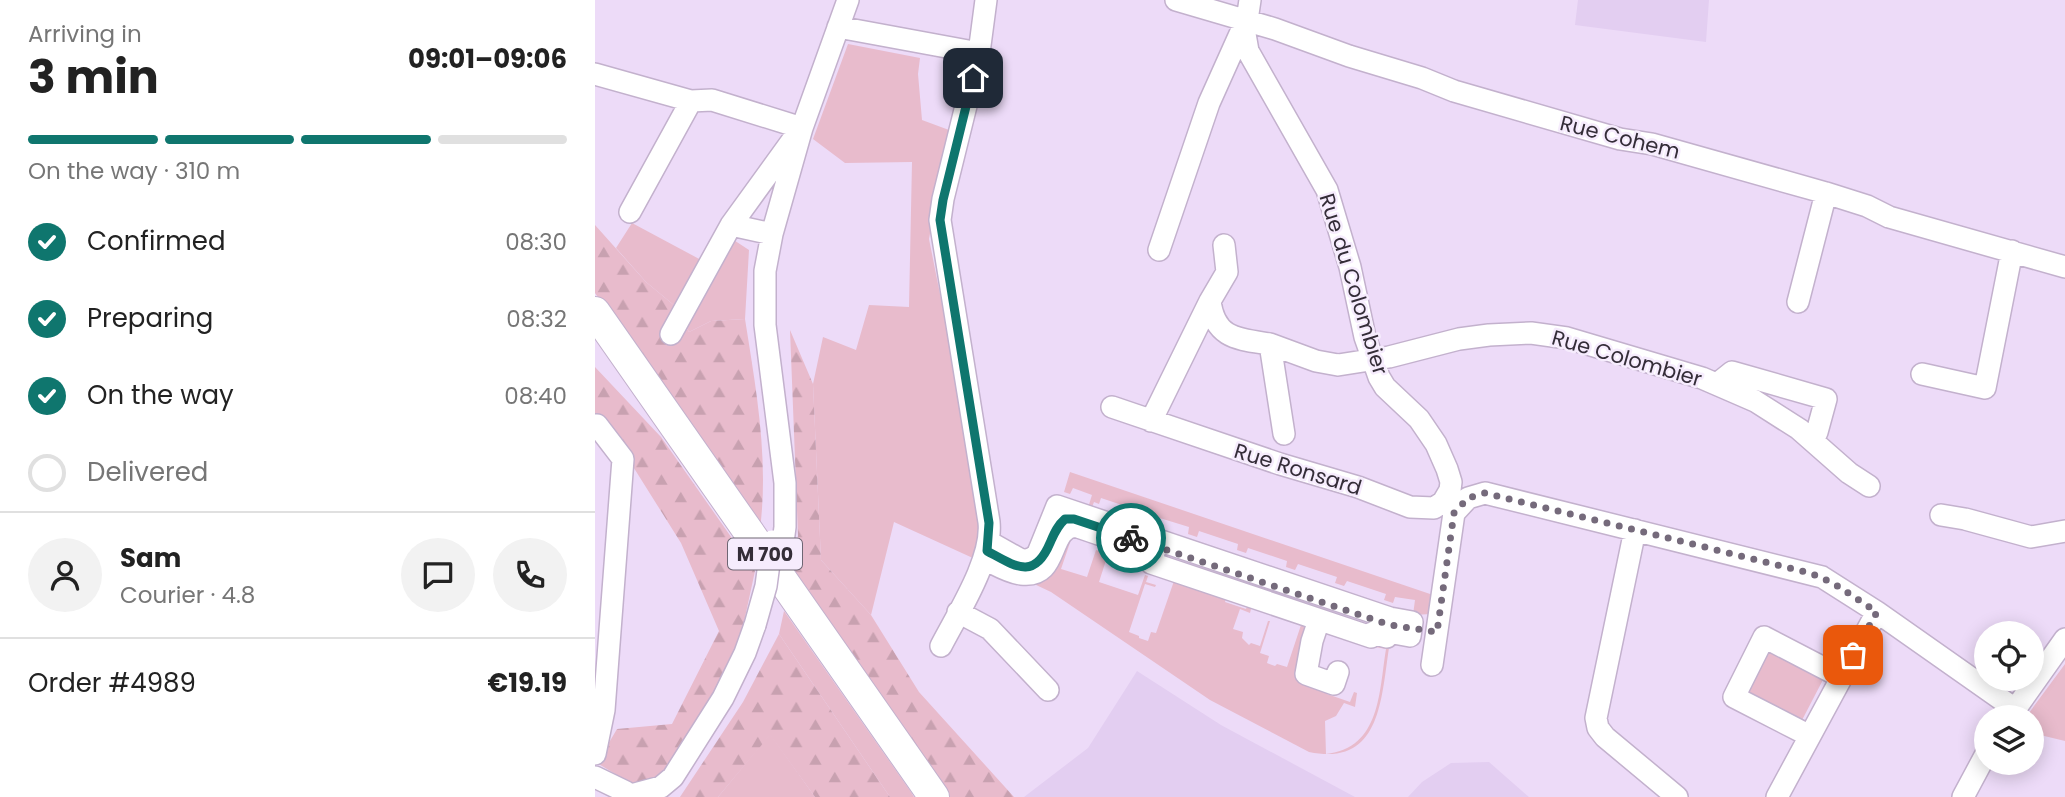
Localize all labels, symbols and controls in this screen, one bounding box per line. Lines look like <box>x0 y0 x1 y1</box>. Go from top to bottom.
text: Arriving in <box>28 18 142 50</box>
text: 09:01–09:06 <box>408 41 567 77</box>
text: 3 min <box>28 45 159 109</box>
pin <box>943 48 1003 108</box>
icon: home <box>954 59 992 97</box>
street label: Rue Cohem <box>1557 108 1683 166</box>
text: On the way · 310 m <box>28 155 240 187</box>
street label: Rue du Colombier <box>1313 190 1395 378</box>
icon: check <box>28 223 66 261</box>
text: Confirmed <box>87 223 225 259</box>
text: 08:30 <box>505 226 567 258</box>
icon: check <box>28 300 66 338</box>
text: Preparing <box>87 300 213 336</box>
text: 08:32 <box>506 303 567 335</box>
street label: Rue Colombier <box>1549 323 1706 393</box>
icon: check <box>28 377 66 415</box>
text: On the way <box>87 377 234 413</box>
text: 08:40 <box>504 380 567 412</box>
street label: Rue Ronsard <box>1231 436 1365 502</box>
text: Delivered <box>87 454 208 490</box>
courier <box>1096 503 1166 573</box>
icon: bike <box>1112 519 1150 557</box>
button: person <box>28 538 102 612</box>
button: chat <box>401 538 475 612</box>
button: phone <box>493 538 567 612</box>
road number: M 700 <box>728 538 802 569</box>
text: Sam <box>120 540 181 576</box>
text: Courier · 4.8 <box>120 579 255 611</box>
map controls <box>1974 621 2044 775</box>
button: locate <box>1974 621 2044 691</box>
pin <box>1823 625 1883 685</box>
icon: bag <box>1834 636 1872 674</box>
text: Order #4989 <box>28 665 196 701</box>
text: €19.19 <box>487 665 567 701</box>
button: layers <box>1974 705 2044 775</box>

